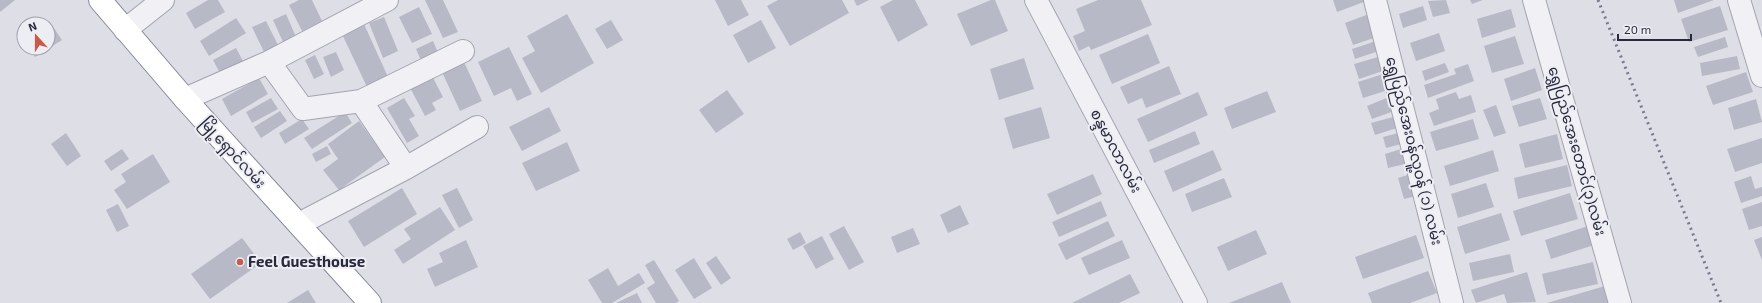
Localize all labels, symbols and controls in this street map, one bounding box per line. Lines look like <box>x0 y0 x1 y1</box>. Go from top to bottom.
north arrow <box>16 16 56 56</box>
scale bar <box>1618 16 1691 42</box>
text: N <box>26 19 38 34</box>
text: 20 m <box>1624 22 1651 36</box>
street label: ရွှေပြည်အေးဝန်လူ့ဝန် (၁) လမ်း <box>1379 55 1447 248</box>
street label: ရွှေပြည်အေးတောင်(၃)လမ်း <box>1541 64 1611 239</box>
street label: စန္ဒမာလာလမ်း <box>1083 105 1147 198</box>
street label: မြို့ရှောင်လမ်း <box>194 113 270 194</box>
place label: Feel Guesthouse <box>248 252 365 270</box>
marker: Feel Guesthouse <box>235 257 245 267</box>

